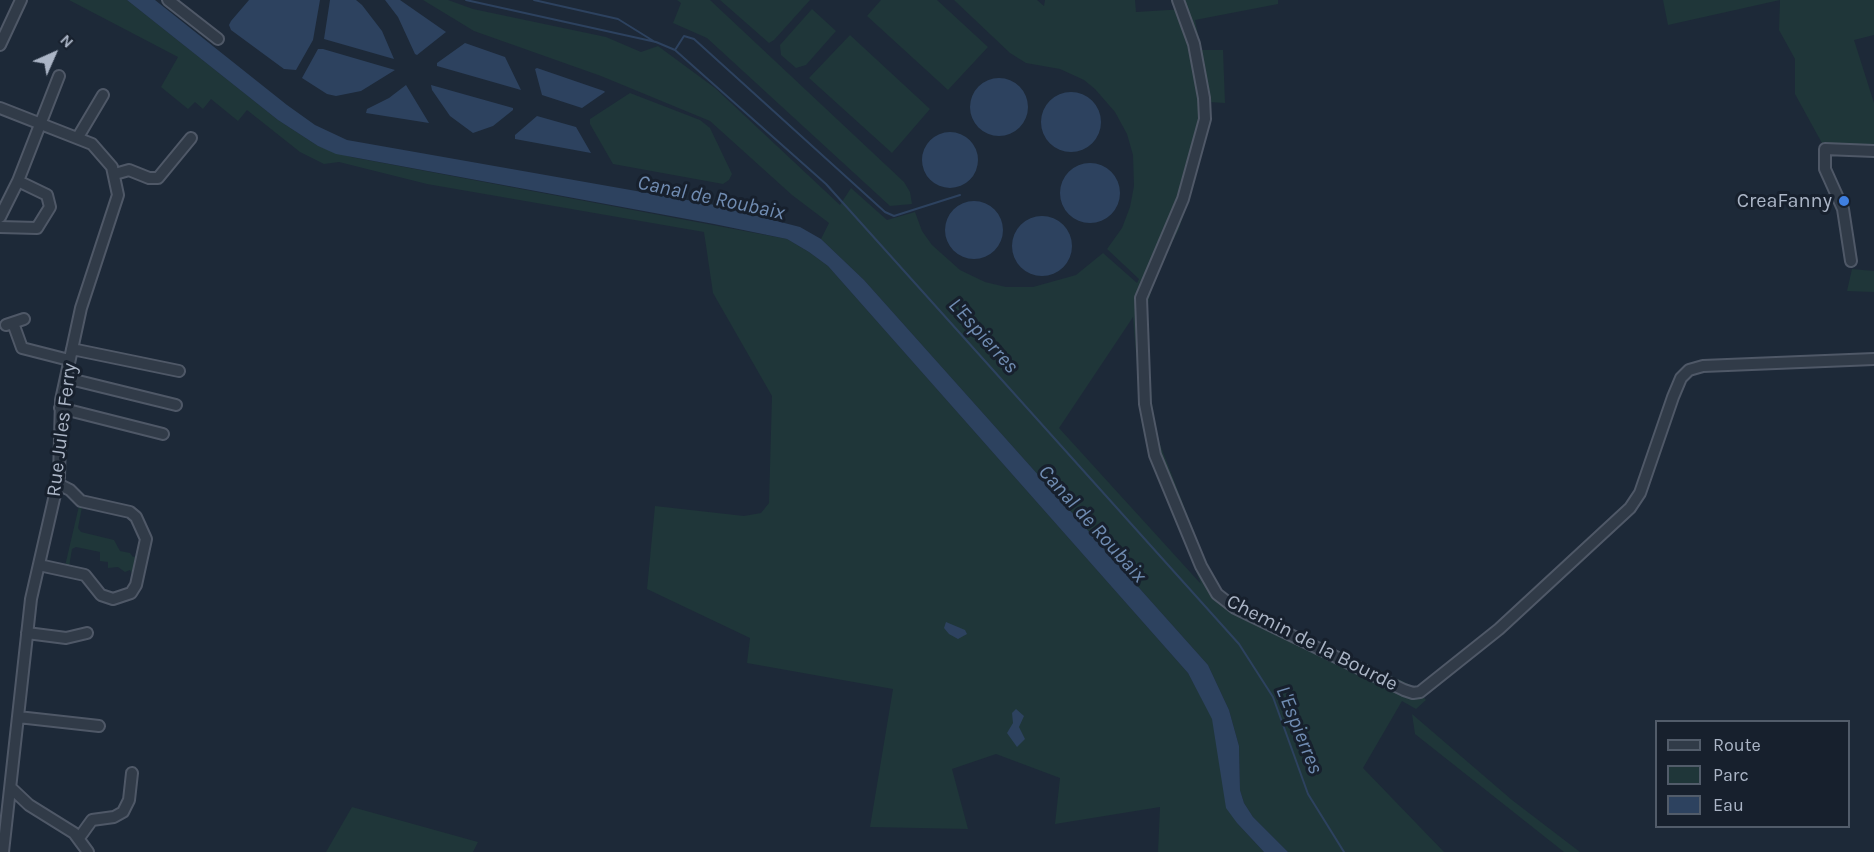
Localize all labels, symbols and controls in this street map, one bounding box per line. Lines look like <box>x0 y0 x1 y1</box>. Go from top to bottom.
north arrow <box>24 24 84 84</box>
text: N <box>56 30 78 52</box>
water label: Canal de Roubaix <box>635 170 787 226</box>
place label: CreaFanny <box>1737 189 1832 213</box>
marker: CreaFanny <box>1837 194 1851 208</box>
water label: L'Espierres <box>943 293 1023 379</box>
street label: Rue Jules Ferry <box>42 362 82 498</box>
water label: Canal de Roubaix <box>1033 460 1151 588</box>
street label: Chemin de la Bourde <box>1222 589 1402 697</box>
water label: L'Espierres <box>1270 682 1328 778</box>
legend <box>1655 720 1850 828</box>
text: Route <box>1713 734 1761 756</box>
text: Parc <box>1713 764 1749 786</box>
text: Eau <box>1713 794 1744 816</box>

